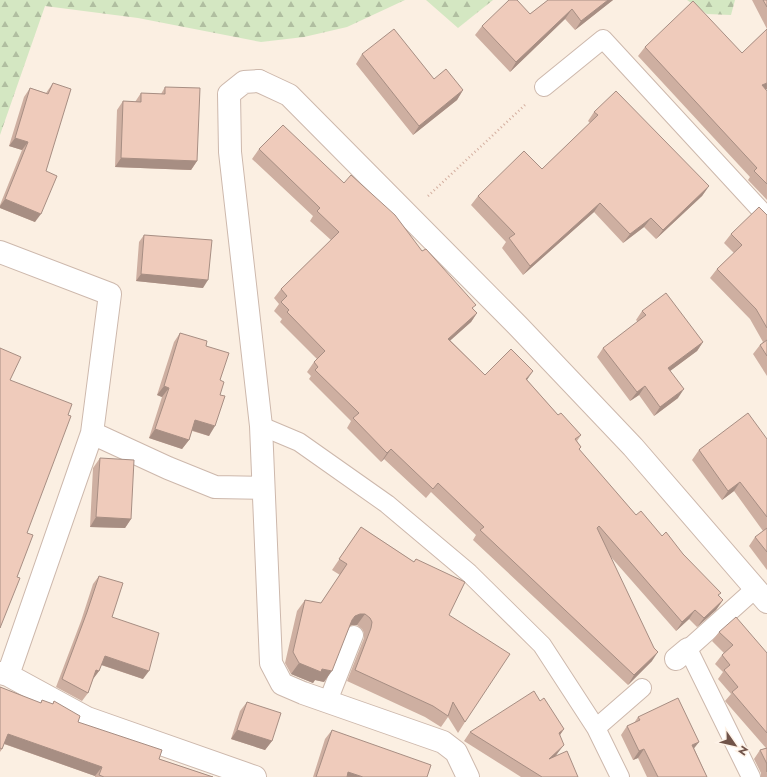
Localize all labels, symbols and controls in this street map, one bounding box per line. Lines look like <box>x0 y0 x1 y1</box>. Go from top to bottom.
north arrow <box>715 725 755 765</box>
text: N <box>734 742 752 759</box>

